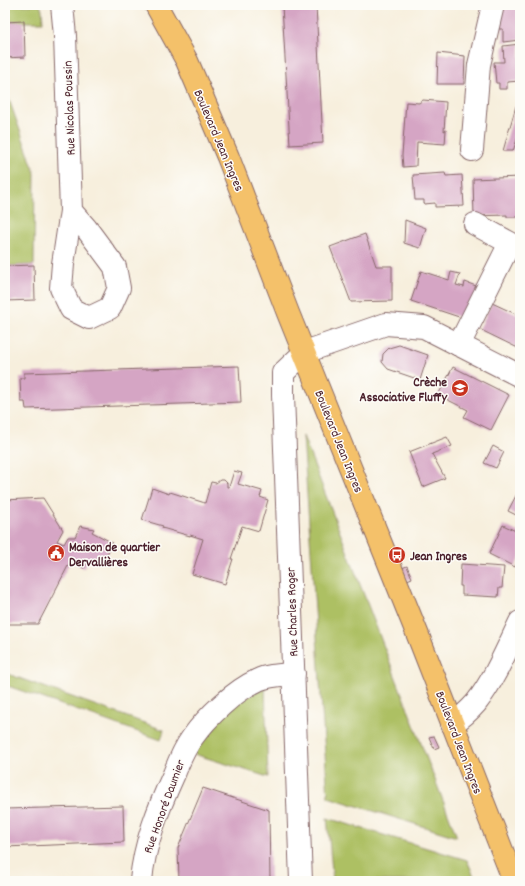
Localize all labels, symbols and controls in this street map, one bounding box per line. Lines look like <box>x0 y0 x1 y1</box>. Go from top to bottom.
street label: Rue Nicolas Poussin <box>59 60 82 156</box>
street label: Boulevard Jean Ingres <box>188 87 248 195</box>
place label: Crèche Associative Fluffy <box>360 374 448 408</box>
school or university icon: Crèche Associative Fluffy <box>450 378 470 398</box>
street label: Boulevard Jean Ingres <box>308 388 367 496</box>
place label: Maison de quartier Dervallières <box>69 539 161 573</box>
public building icon: Maison de quartier Dervallières <box>46 543 66 563</box>
bus stop icon: Jean Ingres <box>387 545 407 565</box>
place label: Jean Ingres <box>410 548 468 567</box>
street label: Rue Charles Roger <box>282 567 305 657</box>
street label: Boulevard Jean Ingres <box>429 689 486 797</box>
street label: Rue Honoré Daumier <box>140 757 191 856</box>

